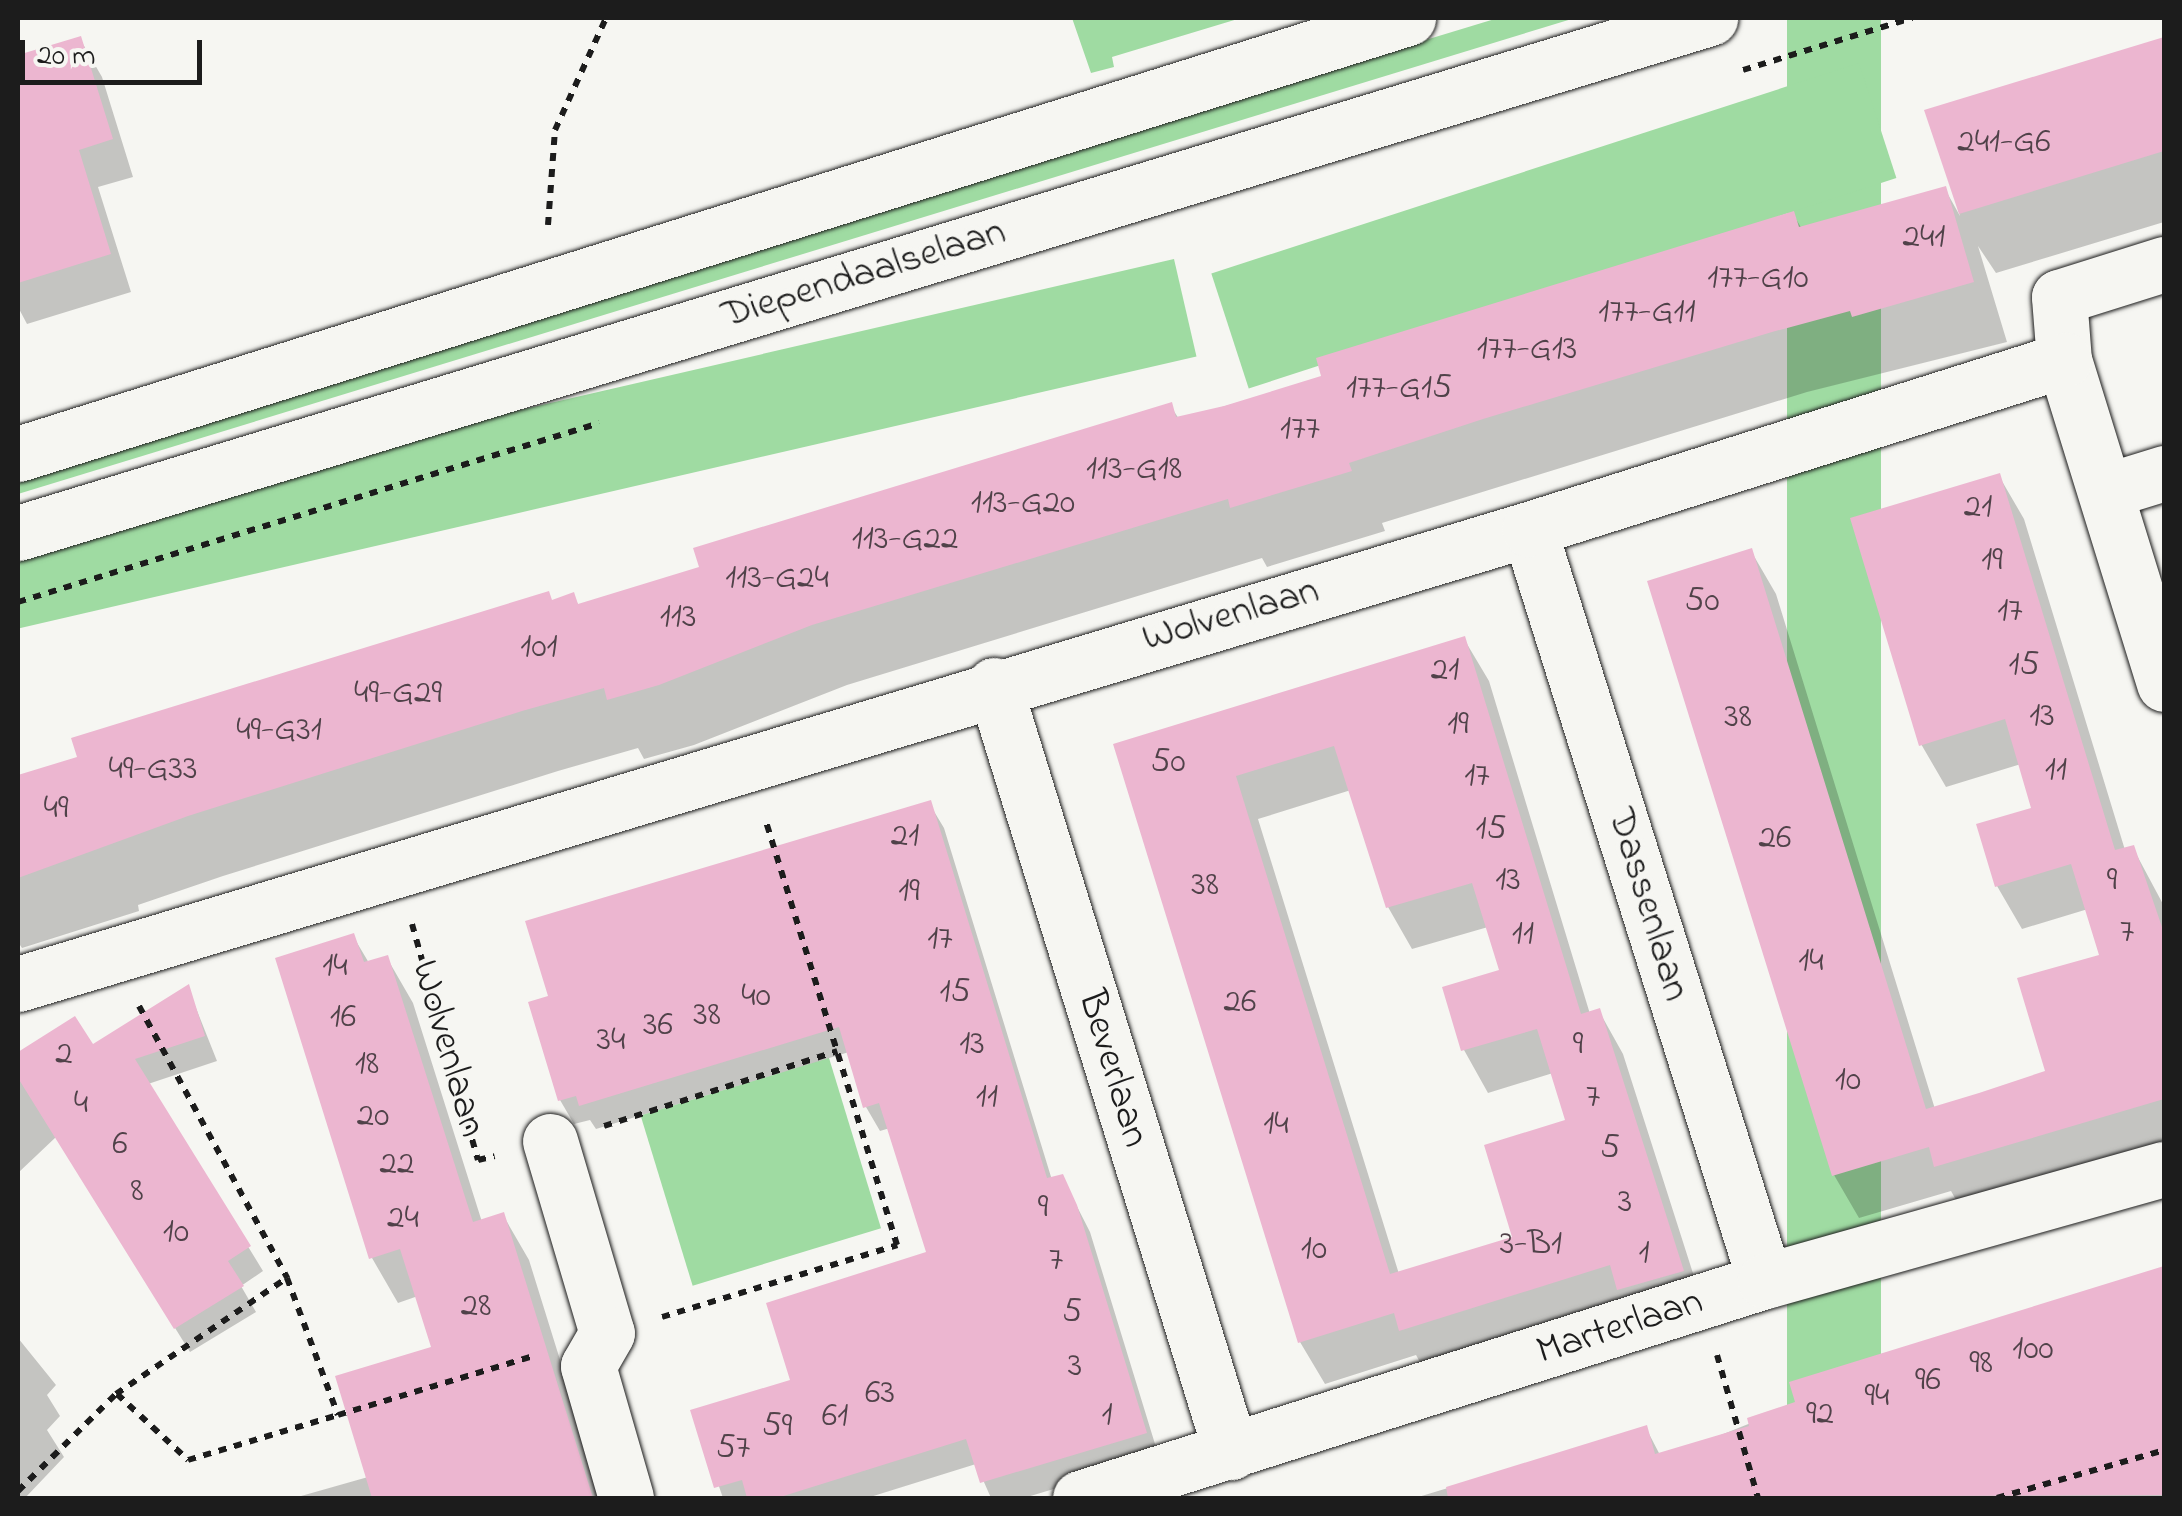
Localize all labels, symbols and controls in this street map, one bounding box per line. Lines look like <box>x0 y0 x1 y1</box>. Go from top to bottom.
scale bar <box>25 20 208 82</box>
text: 20 m <box>37 35 96 79</box>
house number: 241-G6 <box>1957 122 2051 164</box>
street label: Diependaalselaan <box>716 209 1012 341</box>
house number: 241 <box>1903 217 1945 259</box>
house number: 177-G10 <box>1707 258 1809 300</box>
house number: 177-G11 <box>1598 292 1696 334</box>
house number: 177-G13 <box>1477 329 1577 371</box>
house number: 177-G15 <box>1346 368 1452 410</box>
house number: 177 <box>1280 409 1320 451</box>
house number: 113-G18 <box>1086 449 1182 491</box>
house number: 113-G20 <box>971 483 1075 525</box>
house number: 21 <box>1964 487 1992 529</box>
house number: 113-G22 <box>852 519 958 561</box>
house number: 19 <box>1981 540 2003 582</box>
house number: 113-G24 <box>725 558 829 600</box>
street label: Wolvenlaan <box>1137 568 1325 664</box>
house number: 50 <box>1684 581 1720 623</box>
house number: 17 <box>1997 591 2023 633</box>
house number: 113 <box>660 597 696 639</box>
house number: 101 <box>520 627 558 669</box>
house number: 15 <box>2008 645 2040 687</box>
house number: 21 <box>1431 650 1459 692</box>
house number: 49-G29 <box>354 673 442 715</box>
house number: 13 <box>2029 696 2055 738</box>
house number: 38 <box>1724 697 1752 739</box>
house number: 19 <box>1447 704 1469 746</box>
house number: 49-G31 <box>236 710 322 752</box>
house number: 50 <box>1150 742 1186 784</box>
house number: 49-G33 <box>109 749 197 791</box>
house number: 11 <box>2045 750 2067 792</box>
house number: 17 <box>1464 756 1490 798</box>
house number: 49 <box>44 788 68 830</box>
street label: Dassenlaan <box>1595 803 1699 1007</box>
house number: 15 <box>1475 809 1507 851</box>
house number: 21 <box>891 816 919 858</box>
house number: 26 <box>1759 818 1791 860</box>
house number: 13 <box>1495 860 1521 902</box>
house number: 9 <box>2107 860 2117 902</box>
house number: 38 <box>1191 865 1219 907</box>
house number: 19 <box>898 871 920 913</box>
house number: 7 <box>2120 912 2134 954</box>
house number: 11 <box>1512 914 1534 956</box>
house number: 17 <box>927 919 953 961</box>
house number: 14 <box>1798 941 1824 983</box>
house number: 14 <box>322 946 348 988</box>
street label: Wolvenlaan <box>399 955 495 1143</box>
house number: 15 <box>939 972 971 1014</box>
house number: 40 <box>741 976 771 1018</box>
house number: 26 <box>1224 982 1256 1024</box>
street label: Beverlaan <box>1065 985 1159 1153</box>
house number: 38 <box>693 995 721 1037</box>
house number: 16 <box>330 997 356 1039</box>
house number: 36 <box>643 1005 673 1047</box>
house number: 34 <box>597 1020 625 1062</box>
house number: 13 <box>959 1024 985 1066</box>
house number: 9 <box>1573 1024 1583 1066</box>
house number: 2 <box>55 1034 73 1076</box>
house number: 18 <box>355 1044 379 1086</box>
house number: 10 <box>1835 1060 1861 1102</box>
house number: 11 <box>976 1077 998 1119</box>
house number: 7 <box>1586 1077 1600 1119</box>
house number: 4 <box>74 1083 88 1125</box>
house number: 20 <box>357 1096 389 1138</box>
house number: 14 <box>1263 1104 1289 1146</box>
house number: 6 <box>112 1124 128 1166</box>
house number: 5 <box>1600 1128 1620 1170</box>
house number: 22 <box>380 1144 414 1186</box>
house number: 8 <box>130 1171 144 1213</box>
house number: 3 <box>1618 1182 1632 1224</box>
house number: 9 <box>1038 1187 1048 1229</box>
house number: 24 <box>387 1198 419 1240</box>
house number: 10 <box>163 1212 189 1254</box>
house number: 3-B1 <box>1500 1224 1562 1266</box>
house number: 10 <box>1301 1229 1327 1271</box>
house number: 1 <box>1638 1233 1650 1275</box>
house number: 7 <box>1049 1240 1063 1282</box>
street label: Marterlaan <box>1531 1279 1709 1377</box>
house number: 28 <box>461 1286 491 1328</box>
house number: 5 <box>1062 1292 1082 1334</box>
house number: 100 <box>2012 1329 2054 1371</box>
house number: 98 <box>1969 1343 1993 1385</box>
house number: 3 <box>1068 1346 1082 1388</box>
house number: 96 <box>1915 1360 1941 1402</box>
house number: 63 <box>865 1373 895 1415</box>
house number: 94 <box>1865 1376 1889 1418</box>
house number: 92 <box>1806 1394 1834 1436</box>
house number: 1 <box>1101 1395 1113 1437</box>
house number: 61 <box>822 1396 848 1438</box>
house number: 59 <box>762 1406 792 1448</box>
house number: 57 <box>716 1428 750 1470</box>

